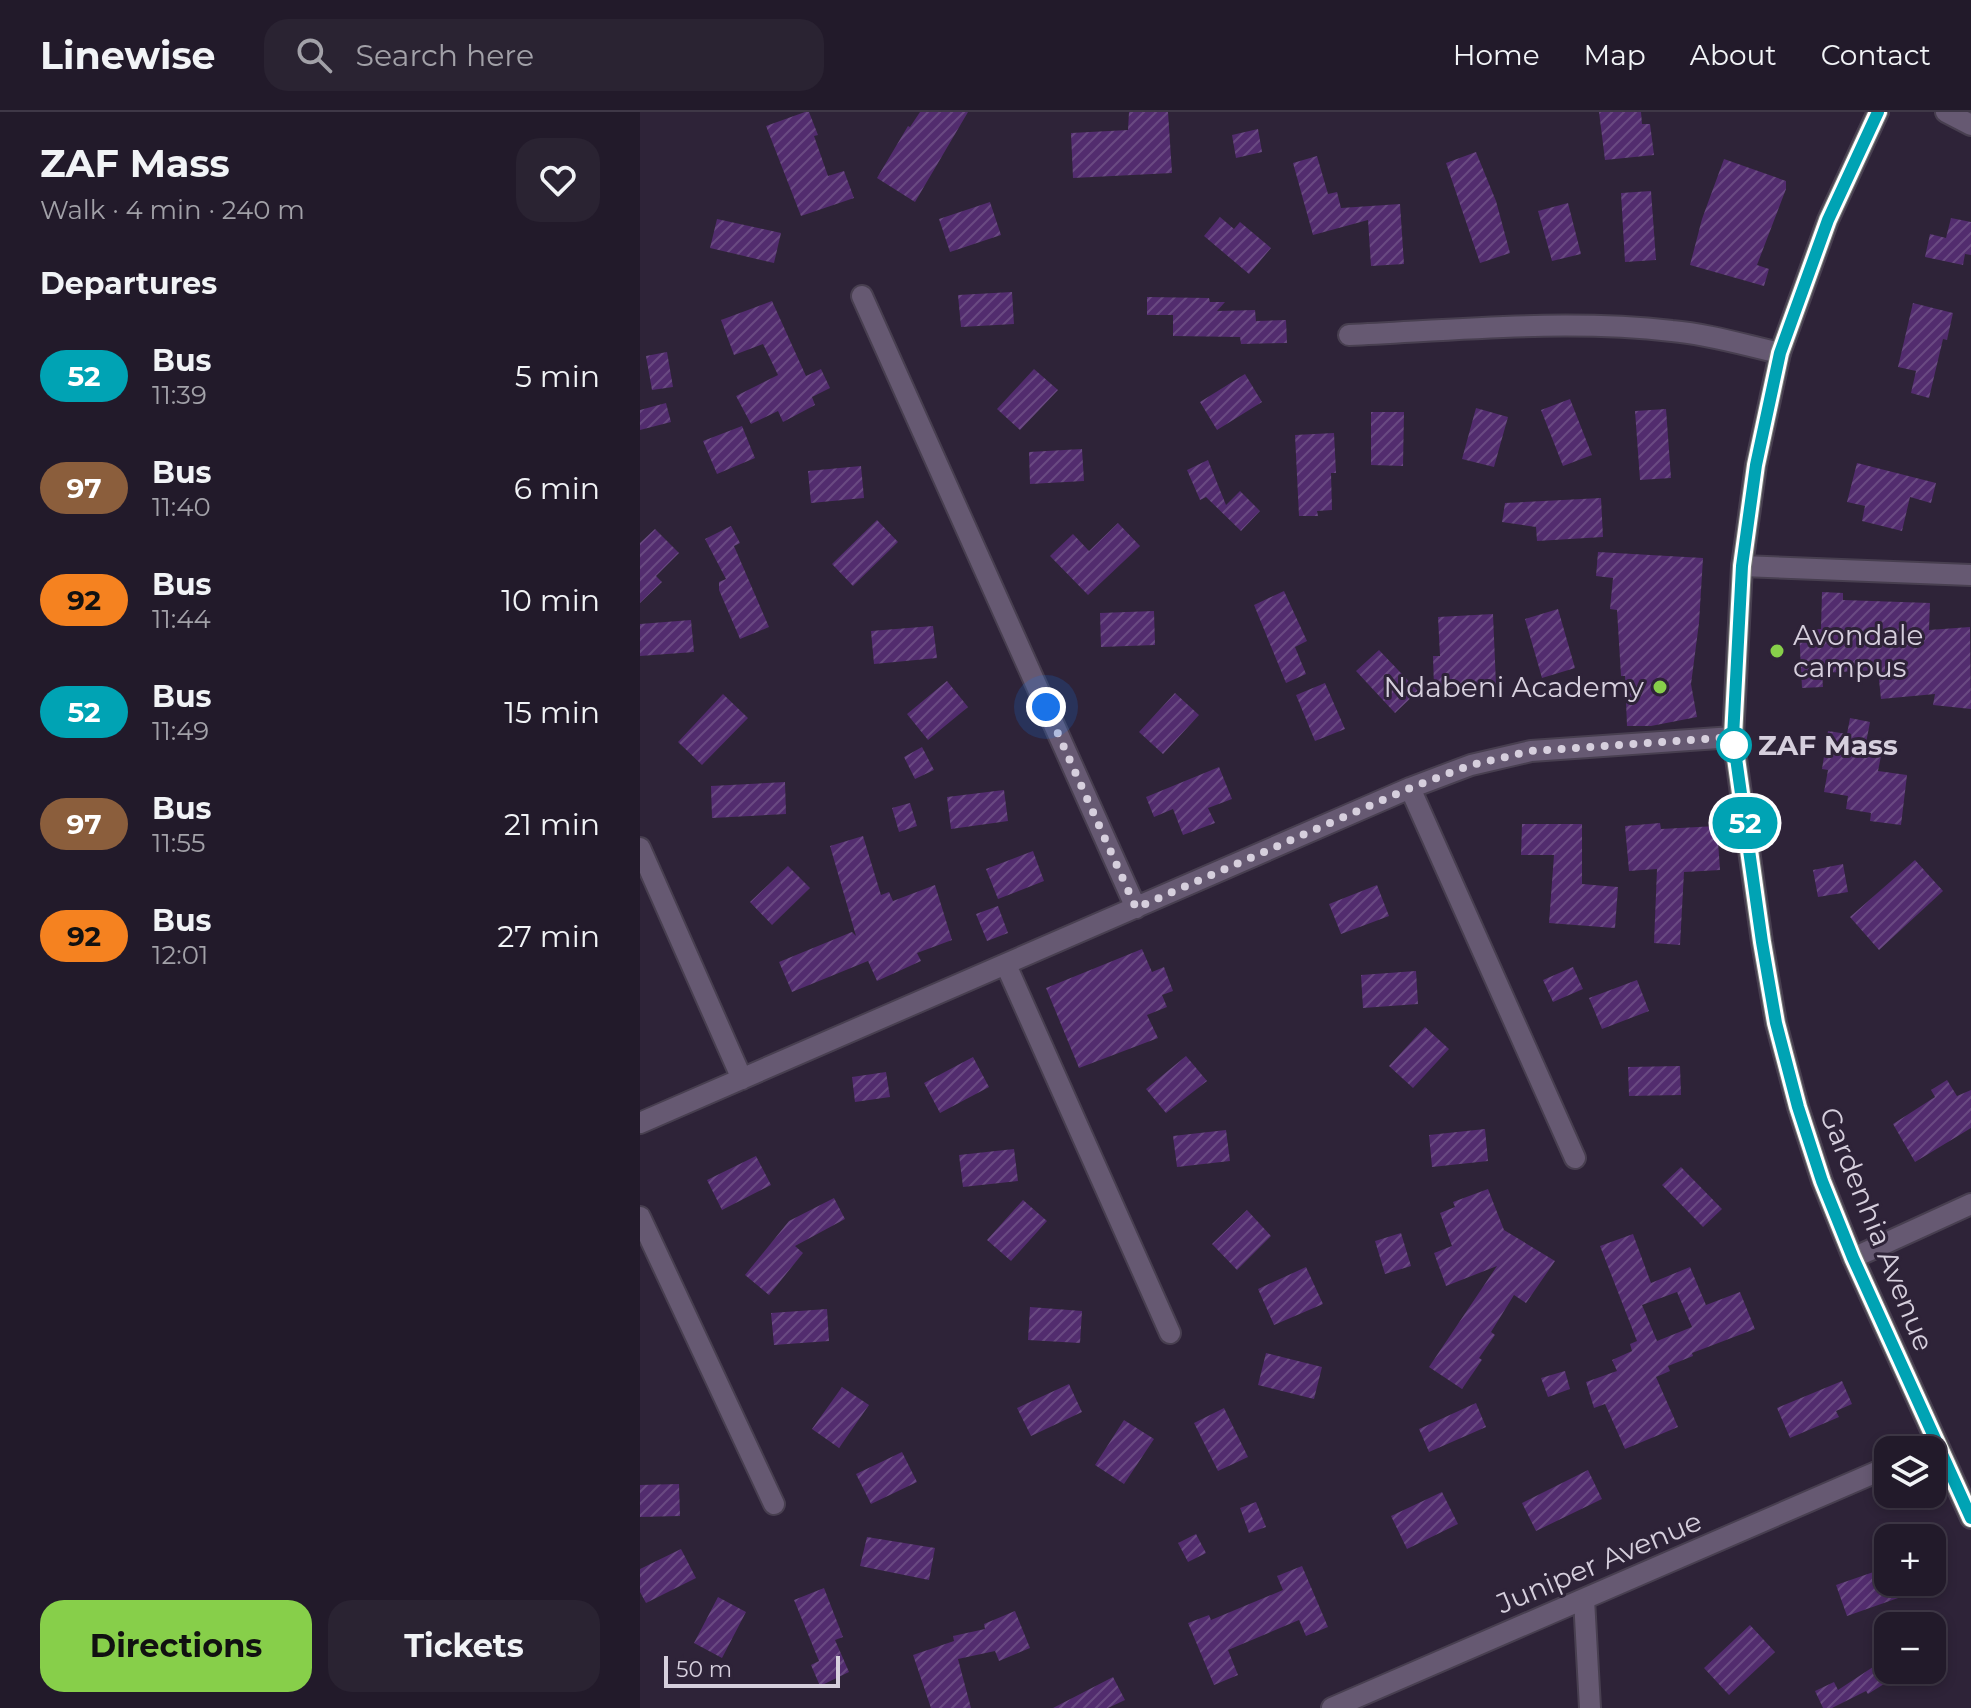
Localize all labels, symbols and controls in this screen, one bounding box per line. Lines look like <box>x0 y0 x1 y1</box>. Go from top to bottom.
search box <box>264 19 824 91</box>
text: Linewise <box>40 32 216 79</box>
icon: search <box>292 33 336 77</box>
text: Search here <box>356 37 534 74</box>
text: Home <box>1453 38 1540 72</box>
text: Map <box>1584 38 1646 72</box>
text: About <box>1690 38 1777 72</box>
text: Contact <box>1821 38 1931 72</box>
button: heart <box>516 138 600 222</box>
text: ZAF Mass <box>40 140 230 187</box>
text: Walk · 4 min · 240 m <box>40 194 305 226</box>
text: Departures <box>40 265 217 302</box>
text: Bus <box>152 342 212 379</box>
text: 5 min <box>515 358 600 395</box>
text: 52 <box>67 359 101 393</box>
text: 11:39 <box>152 379 207 411</box>
text: Bus <box>152 454 212 491</box>
text: 6 min <box>514 470 600 507</box>
text: 97 <box>66 471 102 505</box>
text: 11:40 <box>152 491 211 523</box>
text: Bus <box>152 566 212 603</box>
text: 10 min <box>501 582 600 619</box>
text: 92 <box>67 583 101 617</box>
text: 11:44 <box>152 603 211 635</box>
place label: Avondale campus <box>1793 618 1924 684</box>
marker: Avondale campus <box>1768 642 1786 660</box>
place label: Ndabeni Academy <box>1384 670 1645 704</box>
text: Bus <box>152 678 212 715</box>
marker: Ndabeni Academy <box>1651 678 1669 696</box>
your location <box>1026 687 1066 727</box>
text: 15 min <box>504 694 600 731</box>
text: 52 <box>67 695 101 729</box>
text: 11:49 <box>152 715 209 747</box>
marker: ZAF Mass <box>1717 728 1751 762</box>
place label: ZAF Mass <box>1758 728 1898 762</box>
text: Bus <box>152 790 212 827</box>
line badge: 52 <box>1709 797 1781 849</box>
text: 21 min <box>504 806 600 843</box>
text: 52 <box>1728 806 1762 840</box>
text: 97 <box>66 807 102 841</box>
text: 11:55 <box>152 827 206 859</box>
text: Bus <box>152 902 212 939</box>
text: 27 min <box>497 918 600 955</box>
text: 92 <box>67 919 101 953</box>
text: 12:01 <box>152 939 208 971</box>
street label: Gardenhia Avenue <box>1813 1102 1941 1356</box>
map controls <box>1874 1436 1946 1684</box>
button: layers <box>1874 1436 1946 1508</box>
street label: Juniper Avenue <box>1490 1503 1707 1621</box>
button: + <box>1874 1524 1946 1596</box>
button: Directions <box>40 1600 312 1692</box>
button: Tickets <box>328 1600 600 1692</box>
button: − <box>1874 1612 1946 1684</box>
scale bar <box>664 1652 840 1688</box>
text: 50 m <box>676 1656 732 1683</box>

